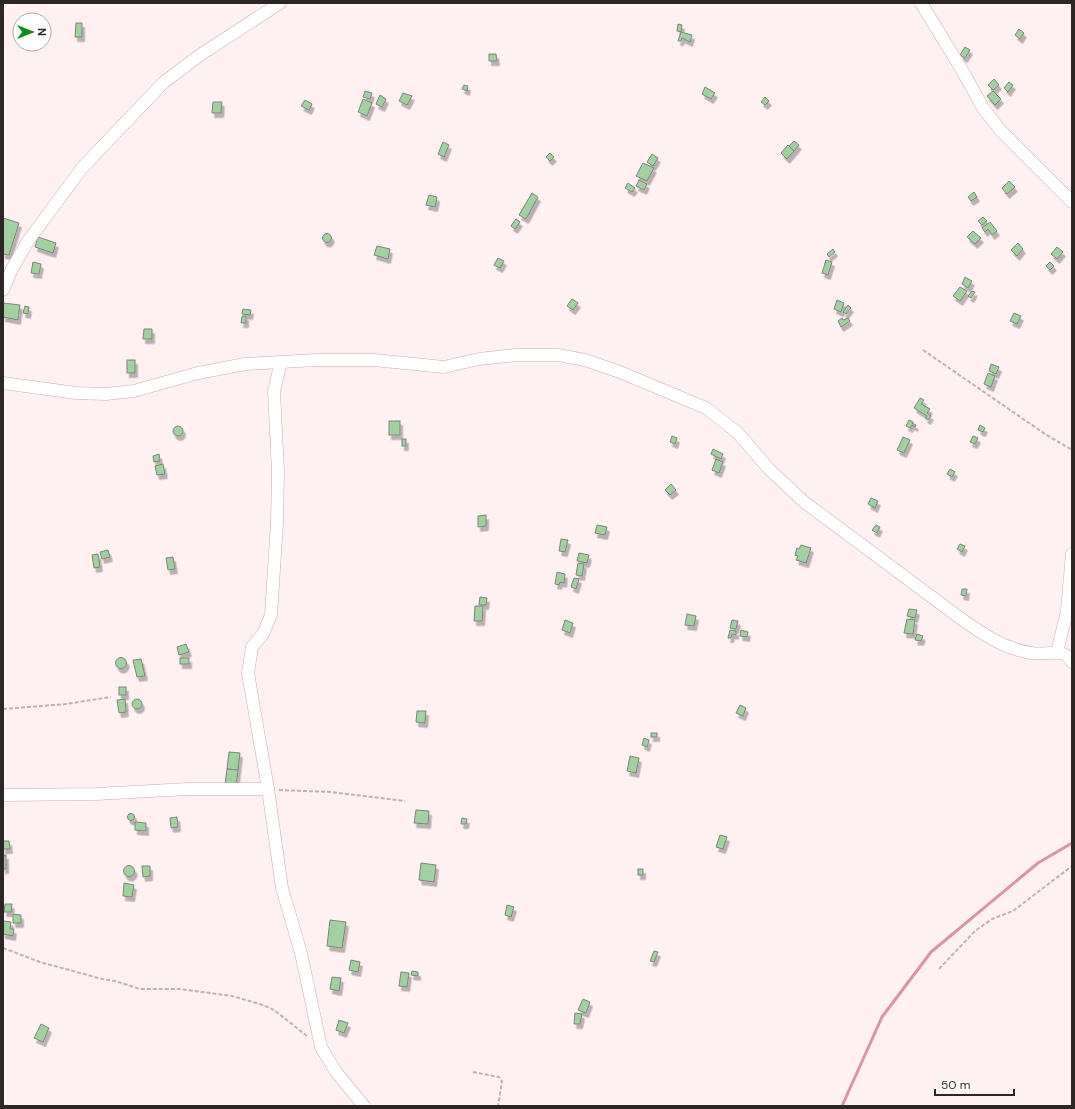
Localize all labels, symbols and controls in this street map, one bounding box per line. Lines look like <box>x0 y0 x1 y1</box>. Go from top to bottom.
north arrow <box>12 12 52 52</box>
text: N <box>35 28 49 36</box>
scale bar <box>935 1071 1014 1097</box>
text: 50 m <box>941 1077 970 1093</box>

